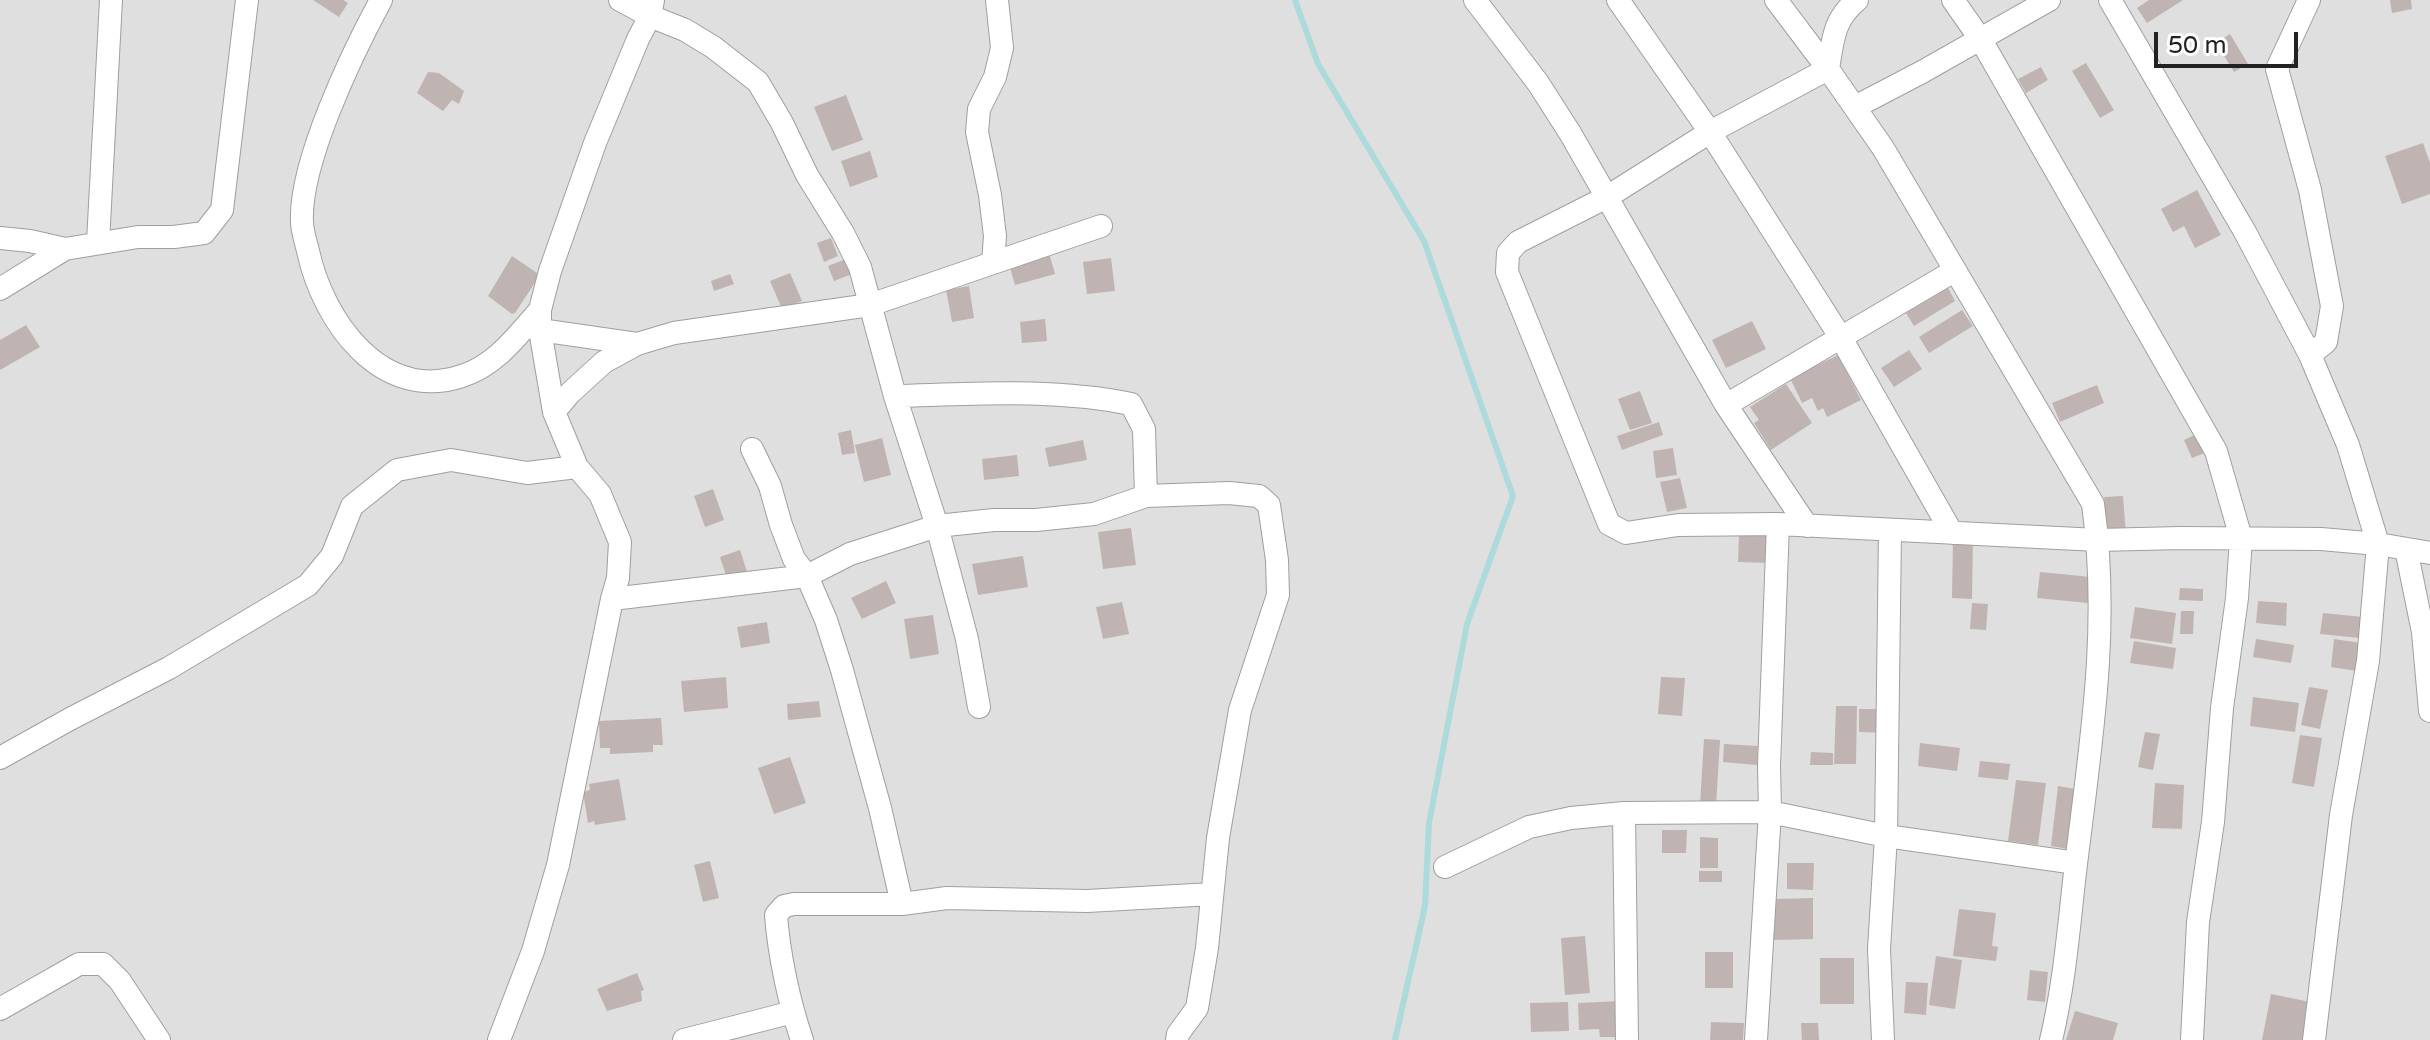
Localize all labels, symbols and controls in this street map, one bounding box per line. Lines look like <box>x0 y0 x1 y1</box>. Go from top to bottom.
scale bar <box>2158 16 2302 66</box>
text: 50 m <box>2168 31 2226 60</box>

